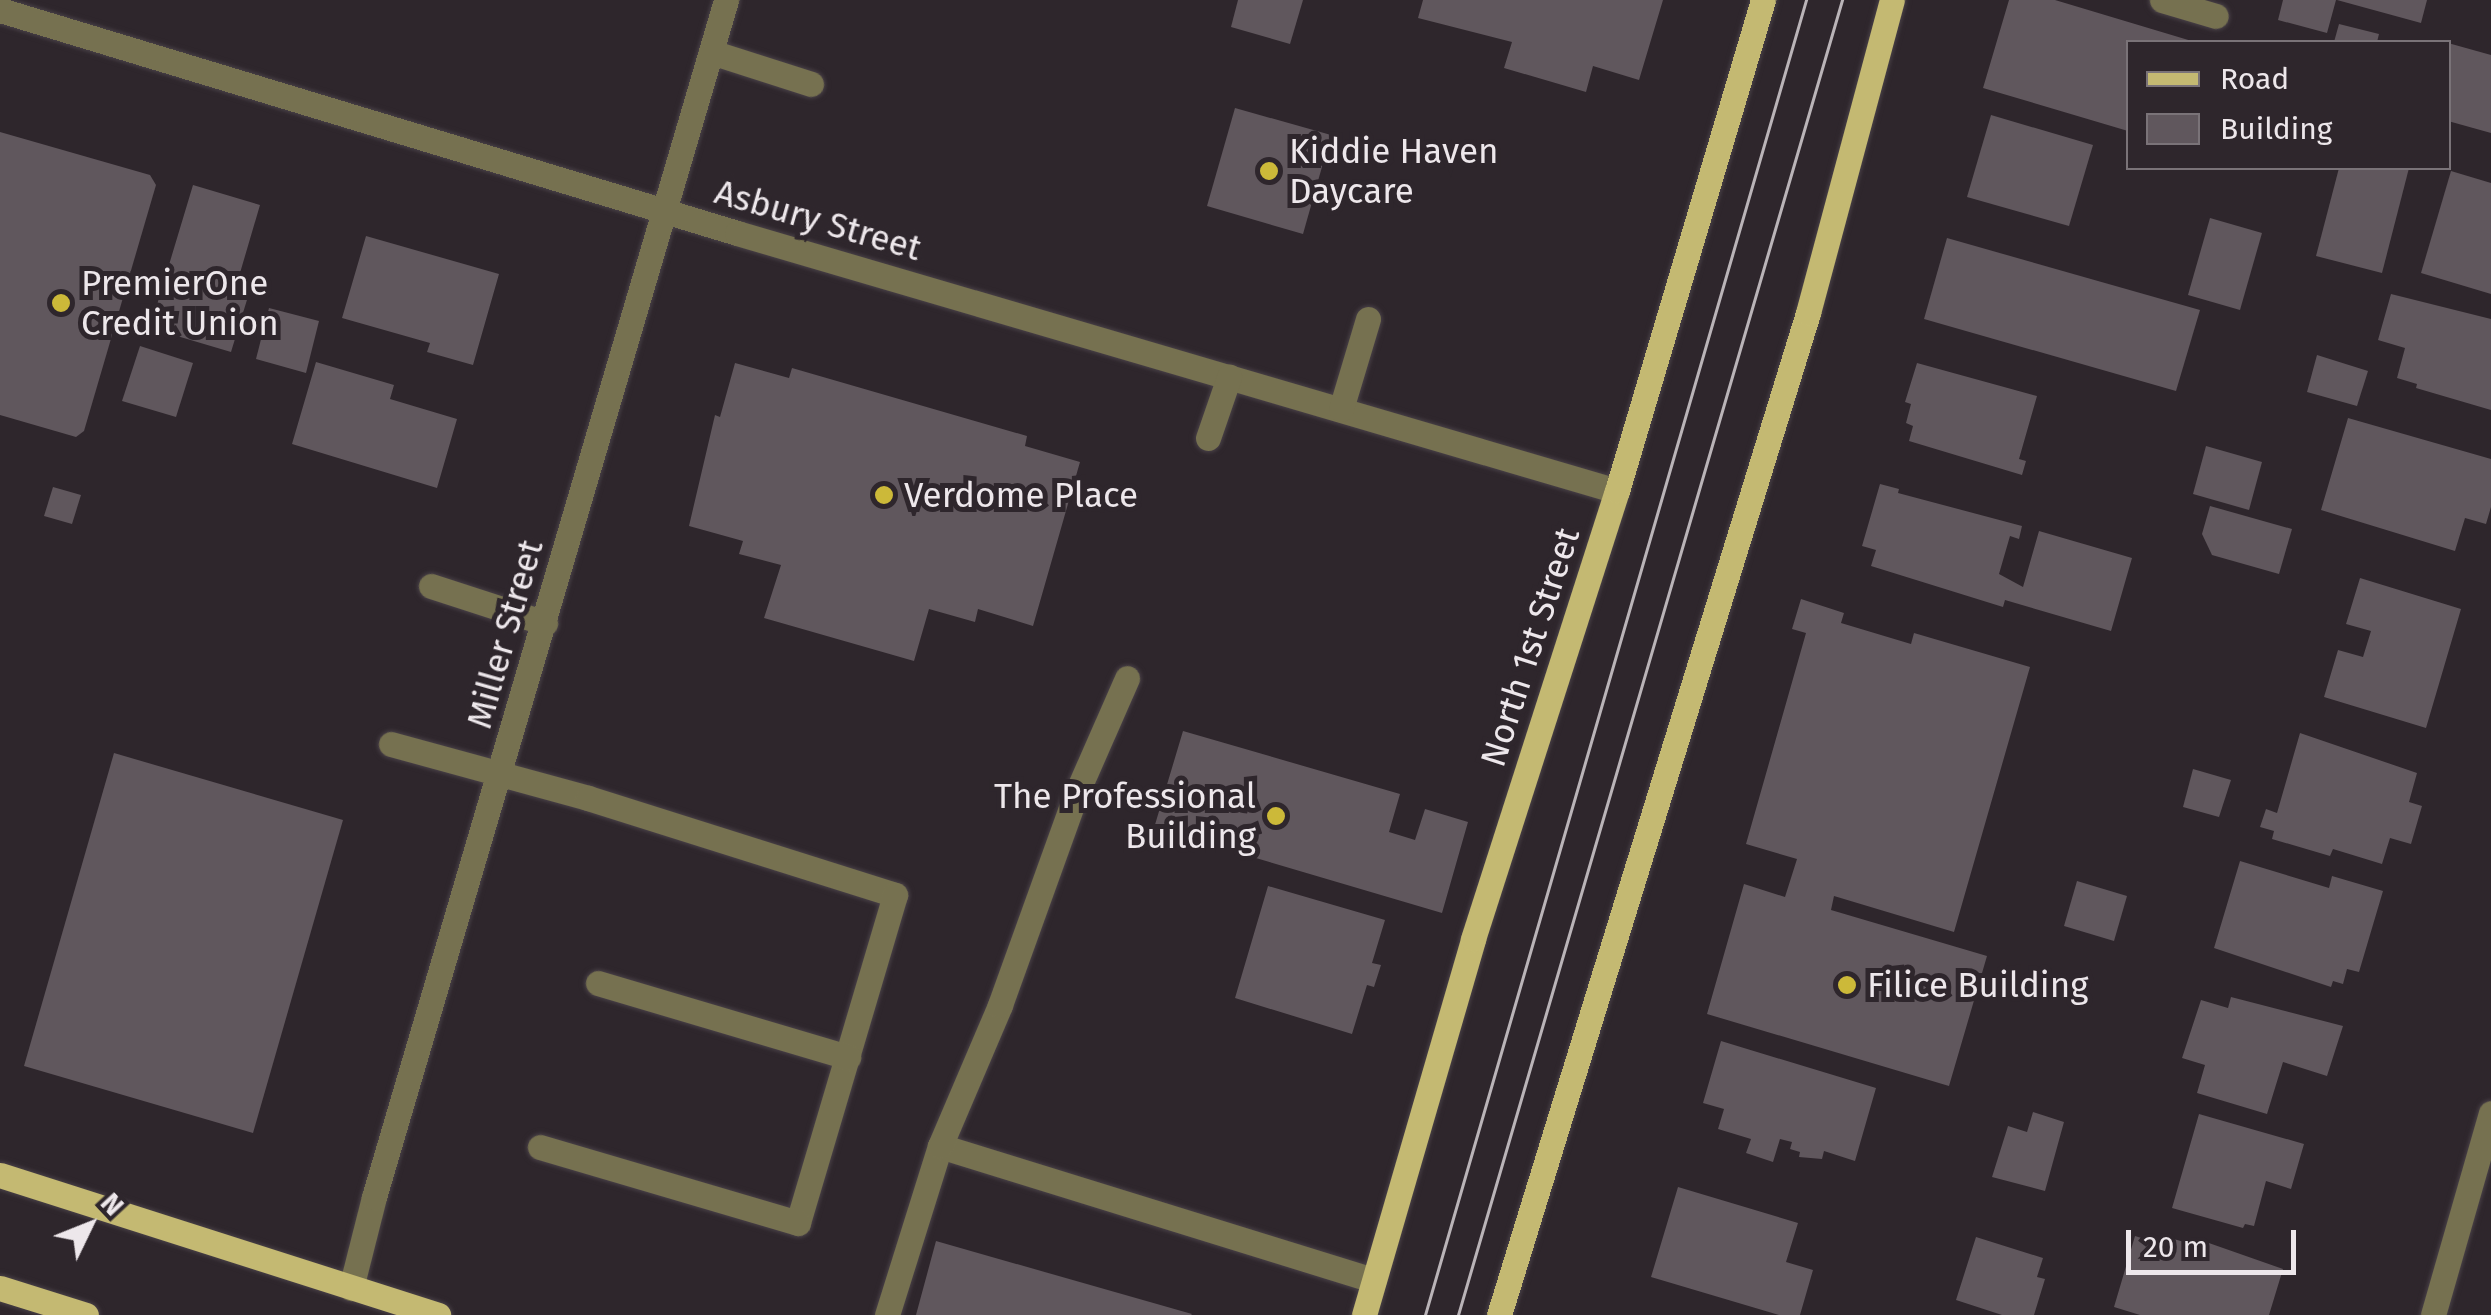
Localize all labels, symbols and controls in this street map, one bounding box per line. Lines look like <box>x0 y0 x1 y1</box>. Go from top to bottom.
legend <box>2126 40 2451 170</box>
text: Road <box>2220 61 2289 97</box>
text: Building <box>2220 111 2332 147</box>
place label: Kiddie Haven Daycare <box>1289 130 1499 212</box>
marker: Kiddie Haven Daycare <box>1258 160 1280 182</box>
street label: Asbury Street <box>710 171 926 269</box>
place label: PremierOne Credit Union <box>81 262 279 344</box>
marker: PremierOne Credit Union <box>50 292 72 314</box>
place label: Verdome Place <box>904 474 1138 516</box>
marker: Verdome Place <box>873 484 895 506</box>
street label: North 1st Street <box>1472 522 1588 772</box>
street label: Miller Street <box>458 535 552 733</box>
place label: The Professional Building <box>994 775 1256 857</box>
marker: The Professional Building <box>1265 805 1287 827</box>
place label: Filice Building <box>1867 964 2088 1006</box>
marker: Filice Building <box>1836 974 1858 996</box>
north arrow <box>40 1175 140 1275</box>
text: N <box>94 1186 131 1222</box>
scale bar <box>2131 1210 2301 1272</box>
text: 20 m <box>2143 1229 2208 1265</box>

